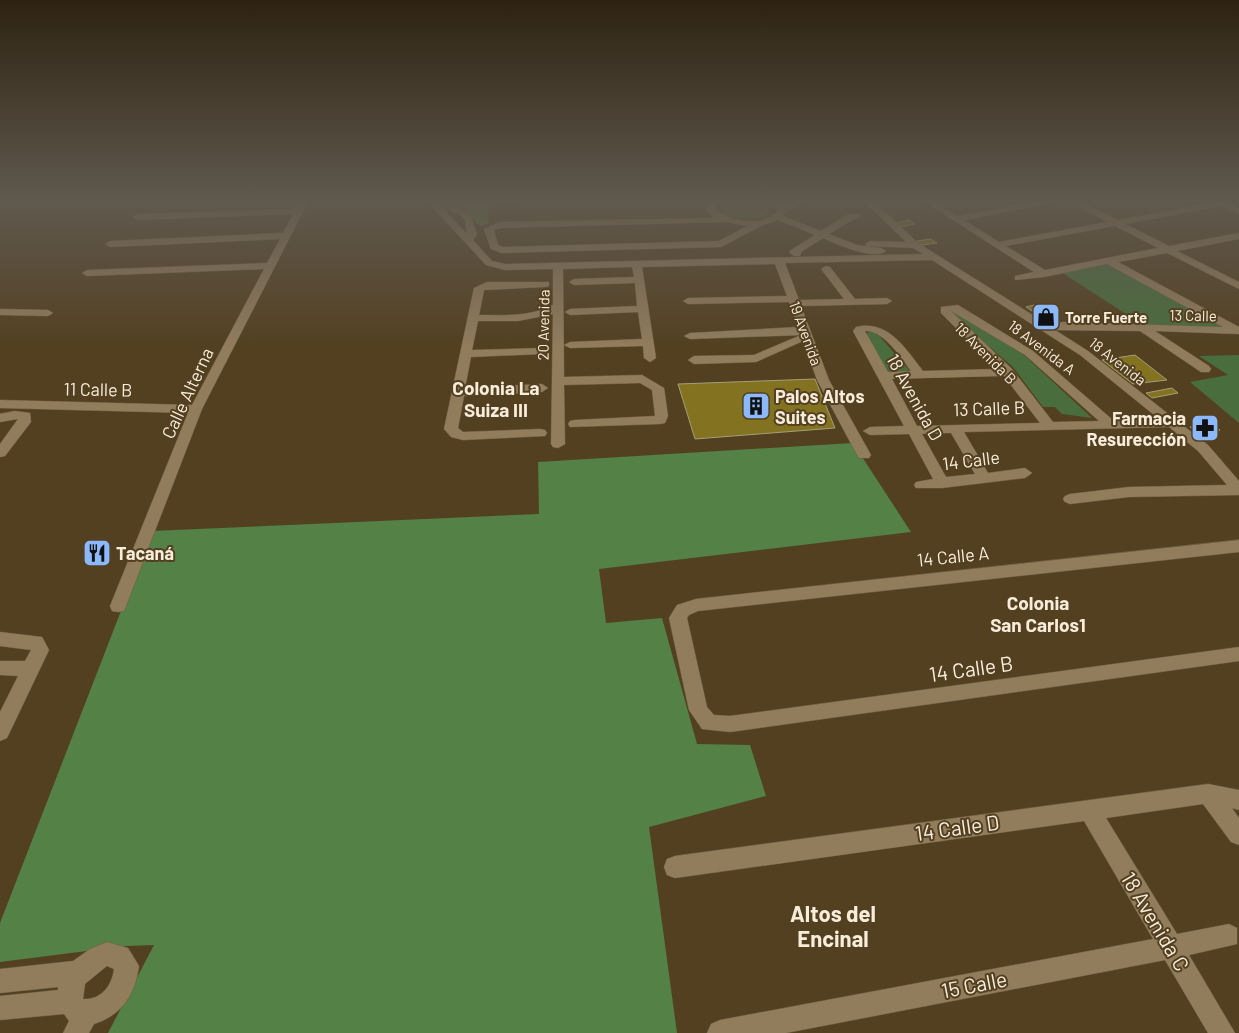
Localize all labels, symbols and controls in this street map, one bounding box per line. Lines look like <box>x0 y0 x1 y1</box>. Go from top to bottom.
street label: 20 Avenida <box>533 289 553 361</box>
street label: 19 Avenida <box>786 298 826 368</box>
shop icon: Torre Fuerte <box>1031 302 1061 332</box>
street label: 13 Calle <box>1169 306 1217 324</box>
place label: Torre Fuerte <box>1065 308 1147 326</box>
street label: 18 Avenida A <box>1005 316 1079 378</box>
street label: 18 Avenida B <box>951 318 1021 388</box>
street label: 18 Avenida <box>1086 333 1150 389</box>
street label: Calle Alterna <box>156 344 218 442</box>
street label: 18 Avenida D <box>882 350 948 444</box>
district label: Colonia La Suiza III <box>452 376 540 421</box>
street label: 11 Calle B <box>63 377 133 401</box>
place label: Palos Altos Suites <box>775 385 864 428</box>
building icon: Palos Altos Suites <box>741 391 771 421</box>
street label: 13 Calle B <box>953 396 1025 420</box>
place label: Farmacia Resurección <box>1086 407 1186 450</box>
pharmacy icon: Farmacia Resurección <box>1190 413 1220 443</box>
street label: 14 Calle <box>941 446 1001 474</box>
restaurant icon: Tacaná <box>82 538 112 568</box>
street label: 14 Calle A <box>916 541 990 571</box>
place label: Tacaná <box>116 542 174 564</box>
district label: Colonia San Carlos1 <box>990 591 1086 636</box>
street label: 14 Calle B <box>927 650 1015 686</box>
street label: 14 Calle D <box>913 809 1001 845</box>
street label: 18 Avenida C <box>1117 867 1195 975</box>
district label: Altos del Encinal <box>790 900 876 951</box>
street label: 15 Calle <box>939 965 1009 1003</box>

